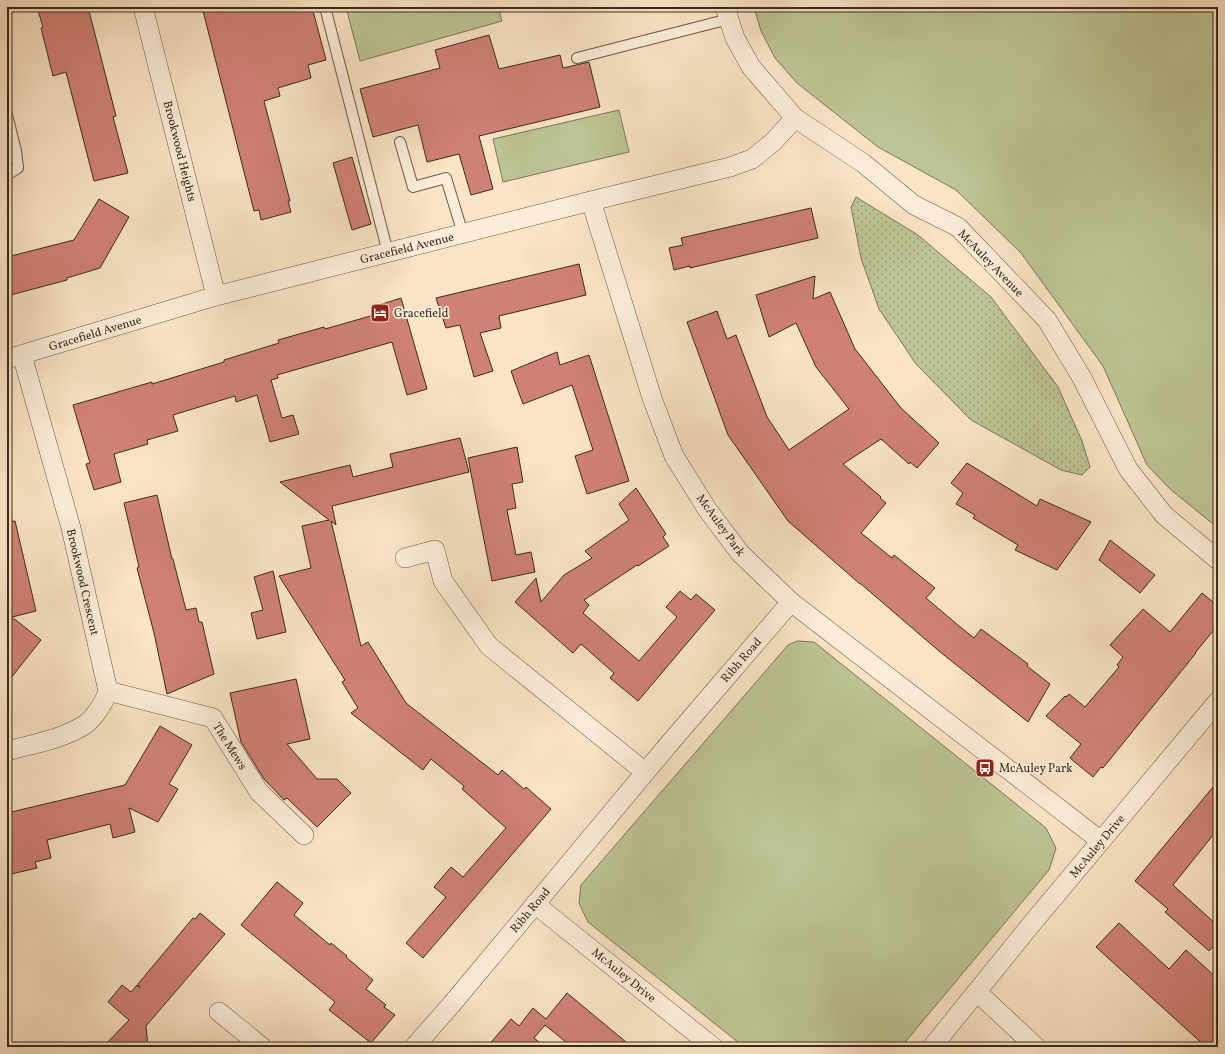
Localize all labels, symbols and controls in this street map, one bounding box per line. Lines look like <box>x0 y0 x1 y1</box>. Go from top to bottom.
street label: Brookwood Heights <box>159 99 199 204</box>
street label: McAuley Avenue <box>954 226 1027 301</box>
street label: Gracefield Avenue <box>359 230 456 268</box>
hotel icon: Gracefield <box>369 302 391 324</box>
place label: Gracefield <box>394 306 449 322</box>
street label: Gracefield Avenue <box>47 312 144 356</box>
street label: McAuley Park <box>692 491 749 560</box>
street label: Brookwood Crescent <box>62 527 102 637</box>
street label: Ribh Road <box>718 635 766 687</box>
street label: The Mews <box>208 720 250 773</box>
bus stop icon: McAuley Park <box>974 757 996 779</box>
place label: McAuley Park <box>999 761 1073 777</box>
street label: McAuley Drive <box>1066 811 1129 882</box>
street label: Ribh Road <box>507 884 555 937</box>
street label: McAuley Drive <box>588 945 659 1007</box>

